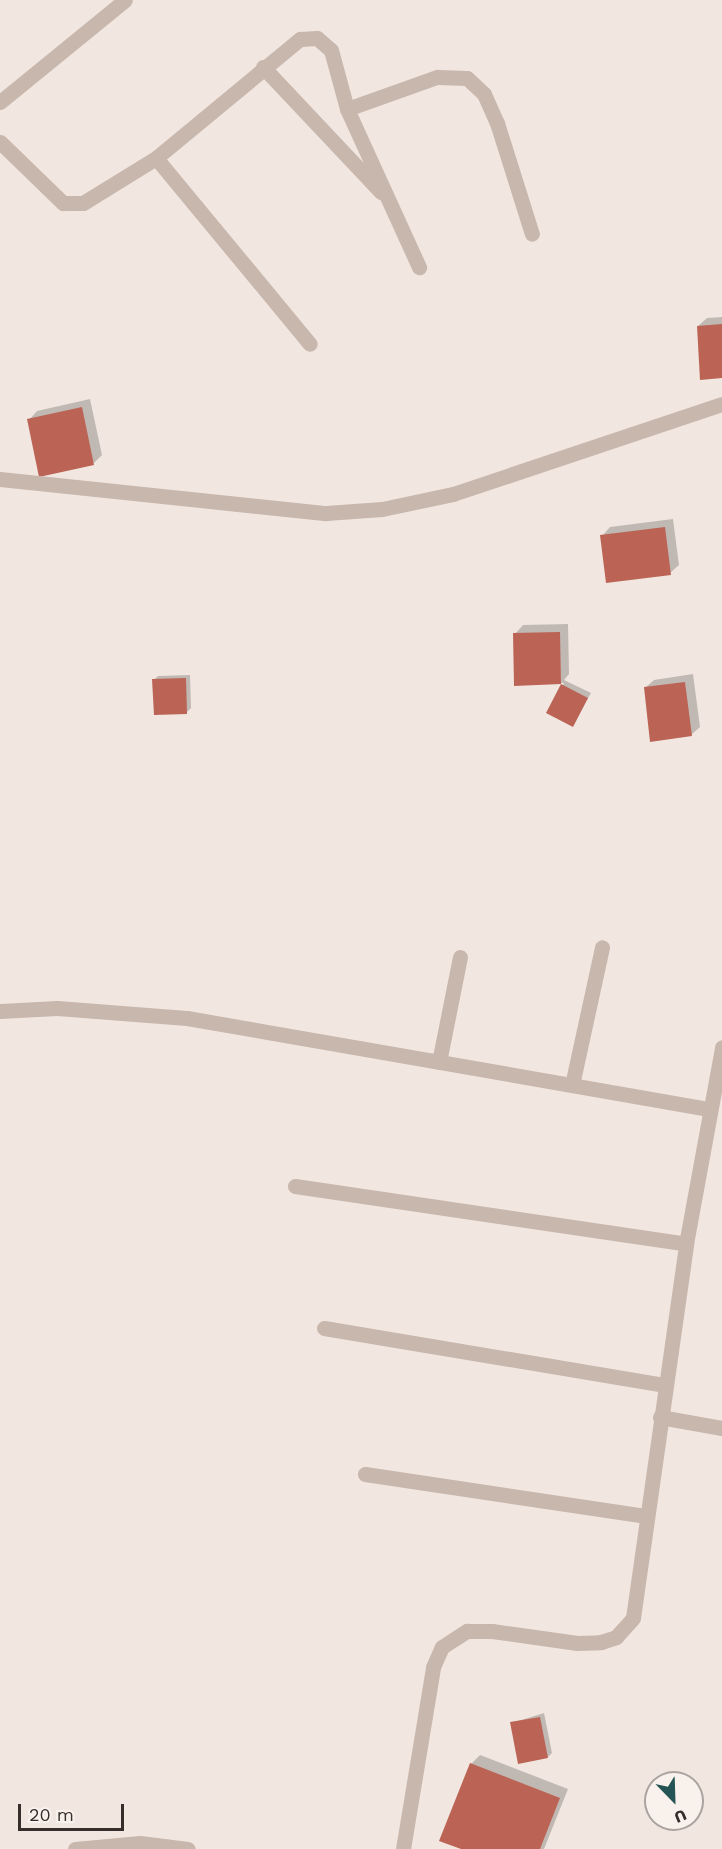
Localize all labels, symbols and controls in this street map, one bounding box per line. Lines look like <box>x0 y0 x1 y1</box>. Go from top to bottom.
north arrow <box>644 1771 704 1831</box>
scale bar <box>21 1792 128 1830</box>
text: 20 m <box>29 1804 74 1825</box>
text: U <box>671 1805 689 1827</box>

